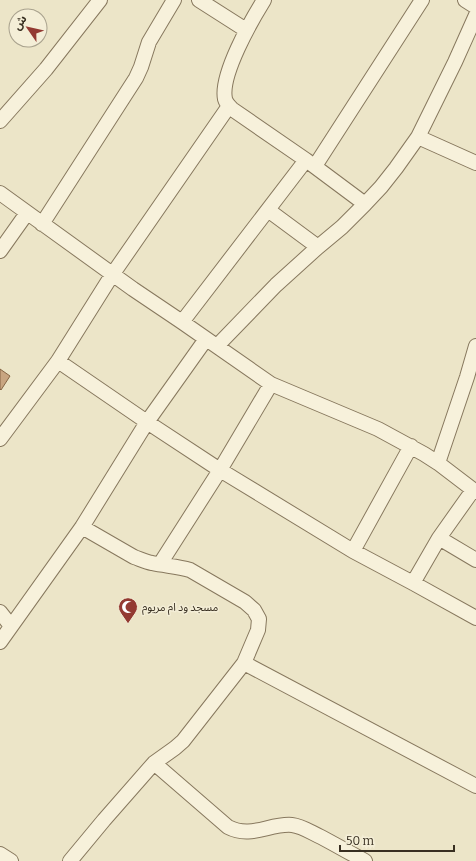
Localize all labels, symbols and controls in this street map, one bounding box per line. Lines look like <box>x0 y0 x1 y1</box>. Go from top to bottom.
north arrow <box>8 8 48 48</box>
text: ش <box>11 13 30 33</box>
mosque icon: مسجد ود ام مريوم <box>117 596 139 624</box>
place label: مسجد ود ام مريوم <box>142 601 219 615</box>
scale bar <box>340 827 454 853</box>
text: 50 m <box>346 834 375 848</box>

